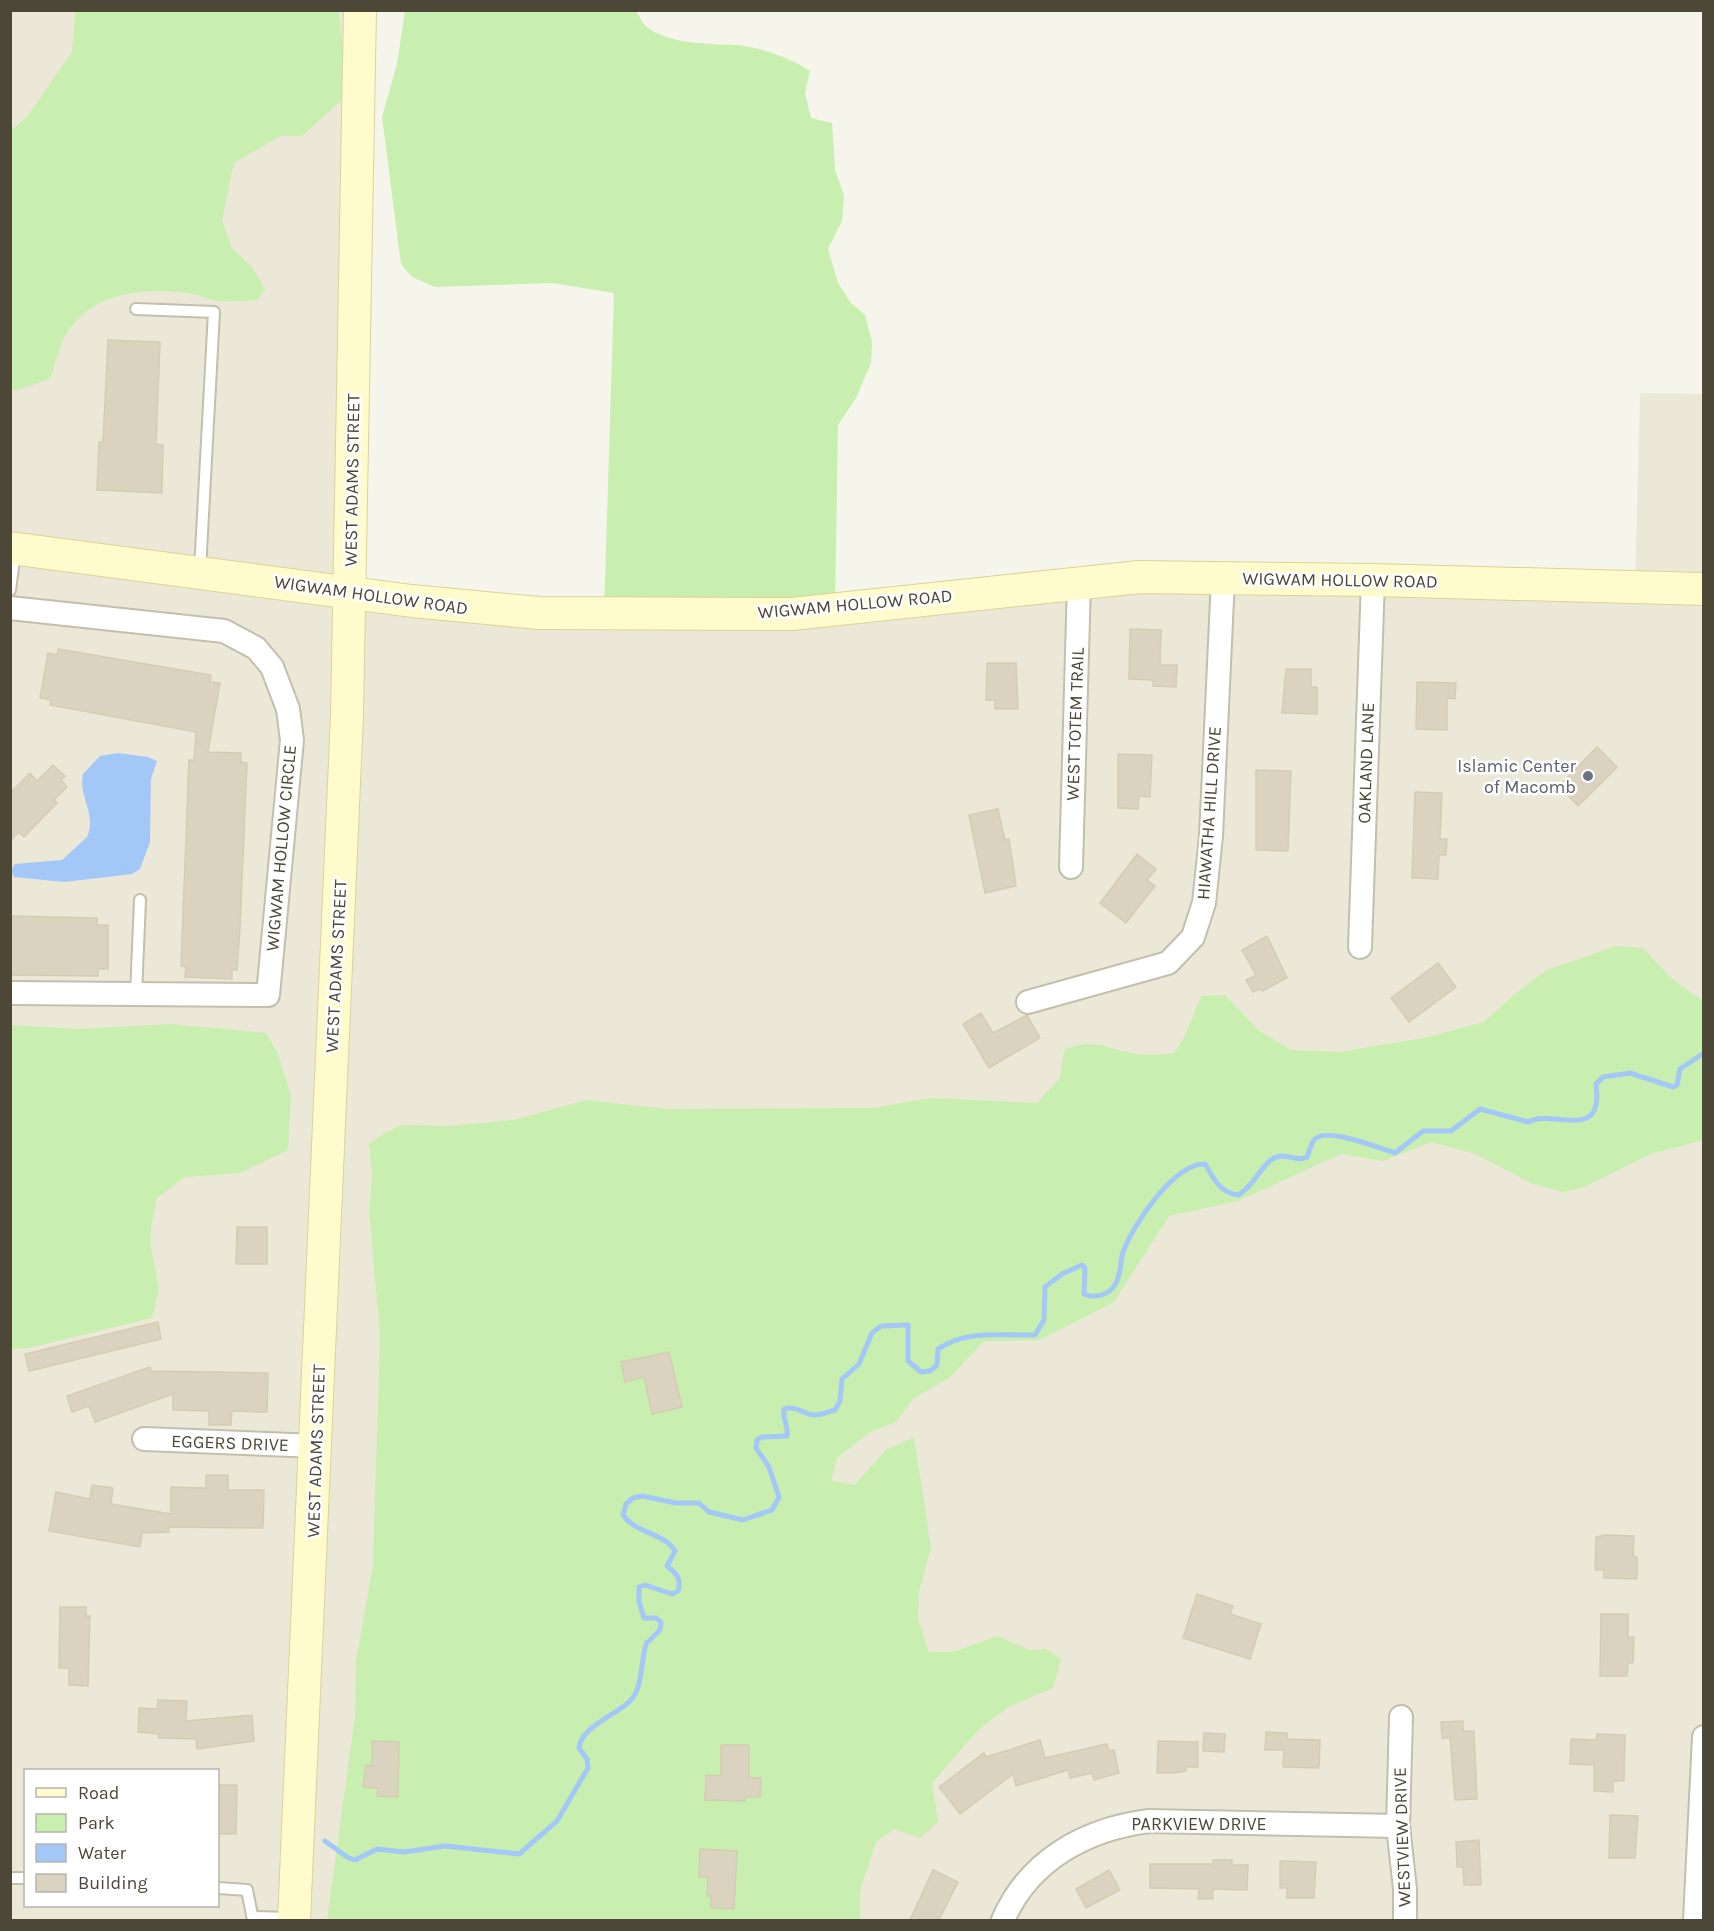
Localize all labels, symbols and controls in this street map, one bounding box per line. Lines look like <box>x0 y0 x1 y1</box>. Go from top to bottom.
street label: WEST ADAMS STREET <box>339 393 365 567</box>
street label: WIGWAM HOLLOW ROAD <box>1242 567 1438 593</box>
street label: WIGWAM HOLLOW ROAD <box>273 571 469 619</box>
street label: WIGWAM HOLLOW ROAD <box>757 585 953 623</box>
street label: WEST TOTEM TRAIL <box>1061 646 1089 801</box>
street label: OAKLAND LANE <box>1353 702 1379 824</box>
street label: HIAWATHA HILL DRIVE <box>1192 725 1226 901</box>
street label: WIGWAM HOLLOW CIRCLE <box>261 744 301 952</box>
place label: Islamic Center of Macomb <box>1457 755 1576 798</box>
marker: Islamic Center of Macomb <box>1581 769 1595 783</box>
street label: WEST ADAMS STREET <box>320 879 352 1053</box>
street label: WEST ADAMS STREET <box>302 1364 330 1538</box>
street label: EGGERS DRIVE <box>171 1430 289 1456</box>
street label: WESTVIEW DRIVE <box>1389 1767 1415 1907</box>
legend <box>24 1769 219 1907</box>
text: Road <box>78 1782 119 1804</box>
text: Park <box>78 1812 115 1834</box>
street label: PARKVIEW DRIVE <box>1131 1813 1267 1835</box>
text: Water <box>78 1842 126 1864</box>
text: Building <box>78 1872 148 1894</box>

